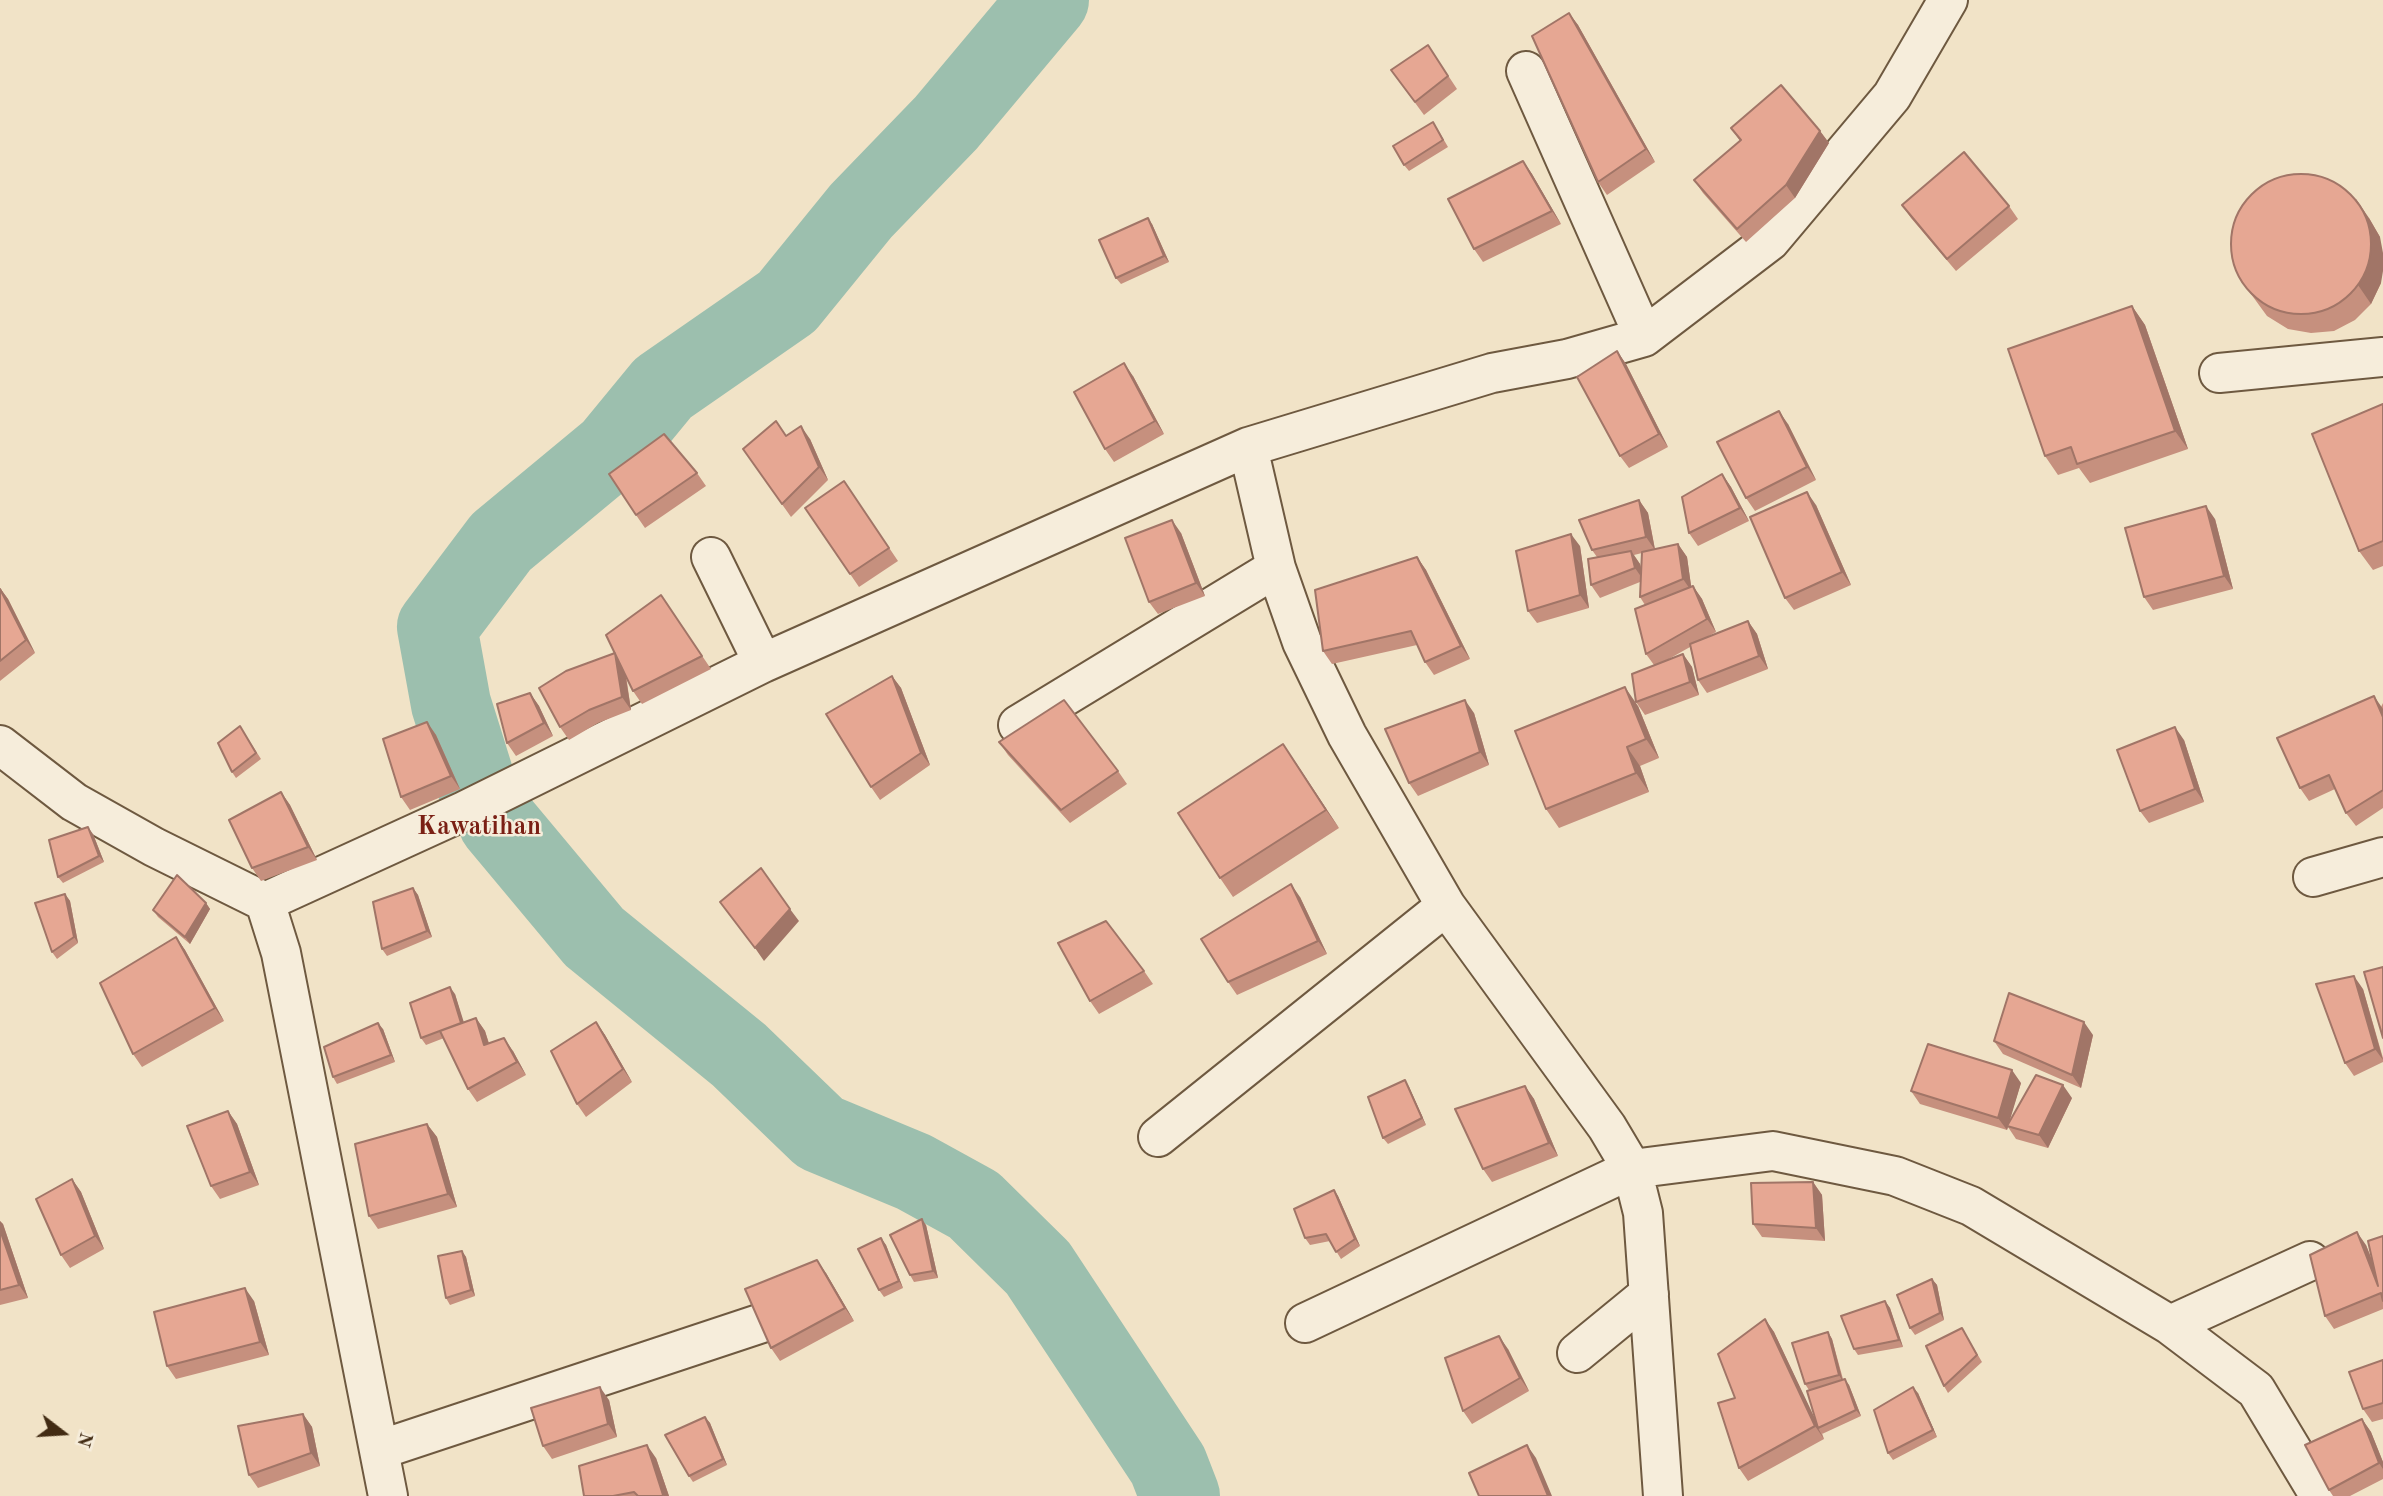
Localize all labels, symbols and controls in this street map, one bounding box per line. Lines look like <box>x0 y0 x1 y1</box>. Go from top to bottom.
district label: Kawatihan <box>417 811 541 843</box>
north arrow <box>28 1398 98 1468</box>
text: N <box>72 1430 95 1449</box>

